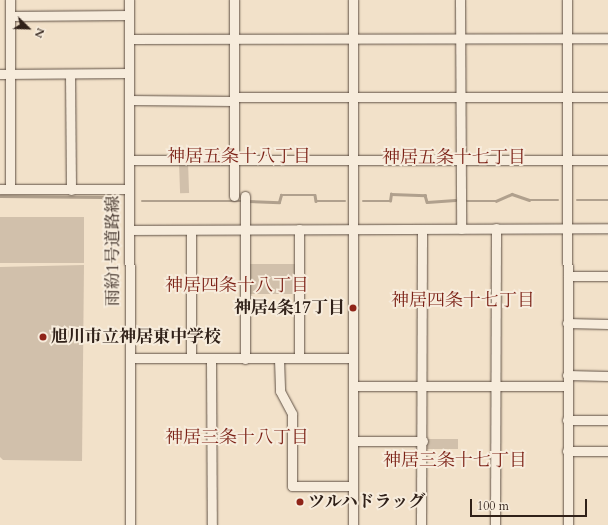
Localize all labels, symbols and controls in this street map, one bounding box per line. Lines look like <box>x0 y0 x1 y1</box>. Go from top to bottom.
north arrow <box>8 8 48 48</box>
text: N <box>31 26 48 40</box>
district label: 神居五条十八丁目 <box>167 146 311 168</box>
district label: 神居五条十七丁目 <box>382 147 526 169</box>
street label: 雨紛1号道路線 <box>103 196 123 306</box>
district label: 神居四条十八丁目 <box>165 275 309 297</box>
district label: 神居四条十七丁目 <box>391 290 535 312</box>
place label: 神居4条17丁目 <box>234 298 345 318</box>
marker: 神居4条17丁目 <box>348 303 358 313</box>
place label: 旭川市立神居東中学校 <box>51 327 221 347</box>
marker: 旭川市立神居東中学校 <box>38 332 48 342</box>
district label: 神居三条十八丁目 <box>165 427 309 449</box>
district label: 神居三条十七丁目 <box>383 450 527 472</box>
scale bar <box>472 491 589 517</box>
place label: ツルハドラッグ <box>308 492 427 512</box>
marker: ツルハドラッグ <box>295 497 305 507</box>
text: 100 m <box>477 498 509 514</box>

